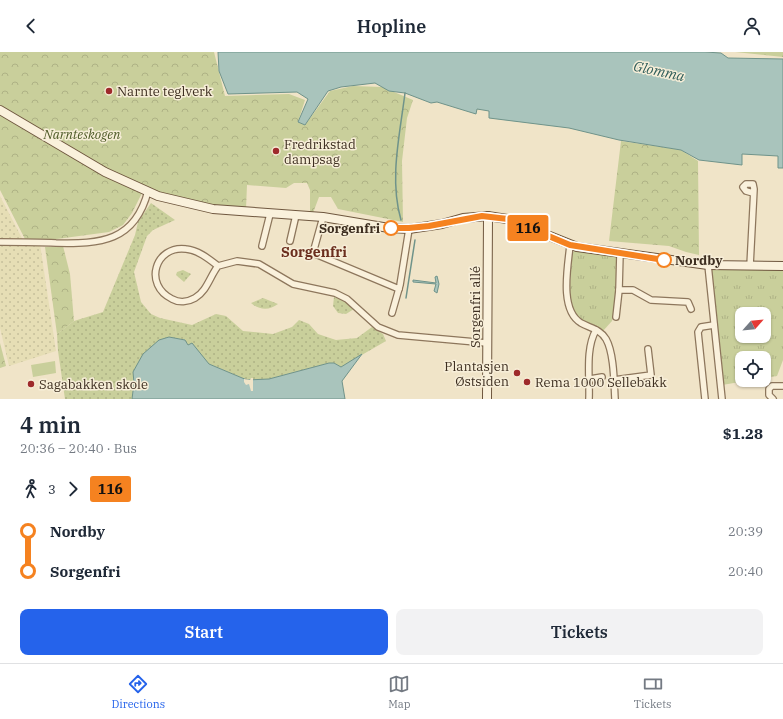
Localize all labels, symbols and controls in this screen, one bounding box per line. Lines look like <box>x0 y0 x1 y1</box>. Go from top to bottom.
icon: back <box>20 15 42 37</box>
text: Hopline <box>357 15 426 38</box>
icon: person <box>741 15 763 37</box>
water label: Glomma <box>632 57 686 85</box>
place label: Narnte teglverk <box>117 83 213 100</box>
marker: Narnte teglverk <box>104 86 114 96</box>
park label: Narnteskogen <box>43 126 121 143</box>
place label: Fredrikstad dampsag <box>284 136 356 168</box>
marker: Fredrikstad dampsag <box>271 146 281 156</box>
line badge: 116 <box>505 215 551 241</box>
text: 116 <box>515 219 541 237</box>
place label: Sorgenfri <box>319 220 381 237</box>
marker: Sorgenfri <box>383 220 399 236</box>
district label: Sorgenfri <box>281 243 347 261</box>
marker: Nordby <box>656 252 672 268</box>
place label: Nordby <box>675 252 723 269</box>
street label: Sorgenfri allé <box>467 266 484 348</box>
north arrow <box>735 307 771 343</box>
map controls <box>735 307 771 387</box>
button: locate <box>735 351 771 387</box>
place label: Plantasjen Østsiden <box>444 358 509 390</box>
marker: Plantasjen Østsiden <box>512 368 522 378</box>
place label: Rema 1000 Sellebakk <box>535 374 667 391</box>
place label: Sagabakken skole <box>39 376 148 393</box>
marker: Rema 1000 Sellebakk <box>522 377 532 387</box>
marker: Sagabakken skole <box>26 379 36 389</box>
text: 4 min <box>20 410 81 439</box>
text: $1.28 <box>723 424 763 443</box>
text: 20:36 – 20:40 · Bus <box>20 440 137 457</box>
icon: walk <box>20 478 42 500</box>
icon: forward <box>62 478 84 500</box>
text: 116 <box>98 480 123 498</box>
text: 3 <box>48 481 56 498</box>
text: Nordby <box>50 522 105 541</box>
text: 20:39 <box>728 523 763 540</box>
text: Sorgenfri <box>50 562 121 581</box>
text: 20:40 <box>728 563 763 580</box>
button: Start <box>20 609 388 655</box>
button: Tickets <box>396 609 763 655</box>
tab: Directions <box>112 673 165 711</box>
tab: Map <box>388 673 411 711</box>
tab: Tickets <box>634 673 671 711</box>

